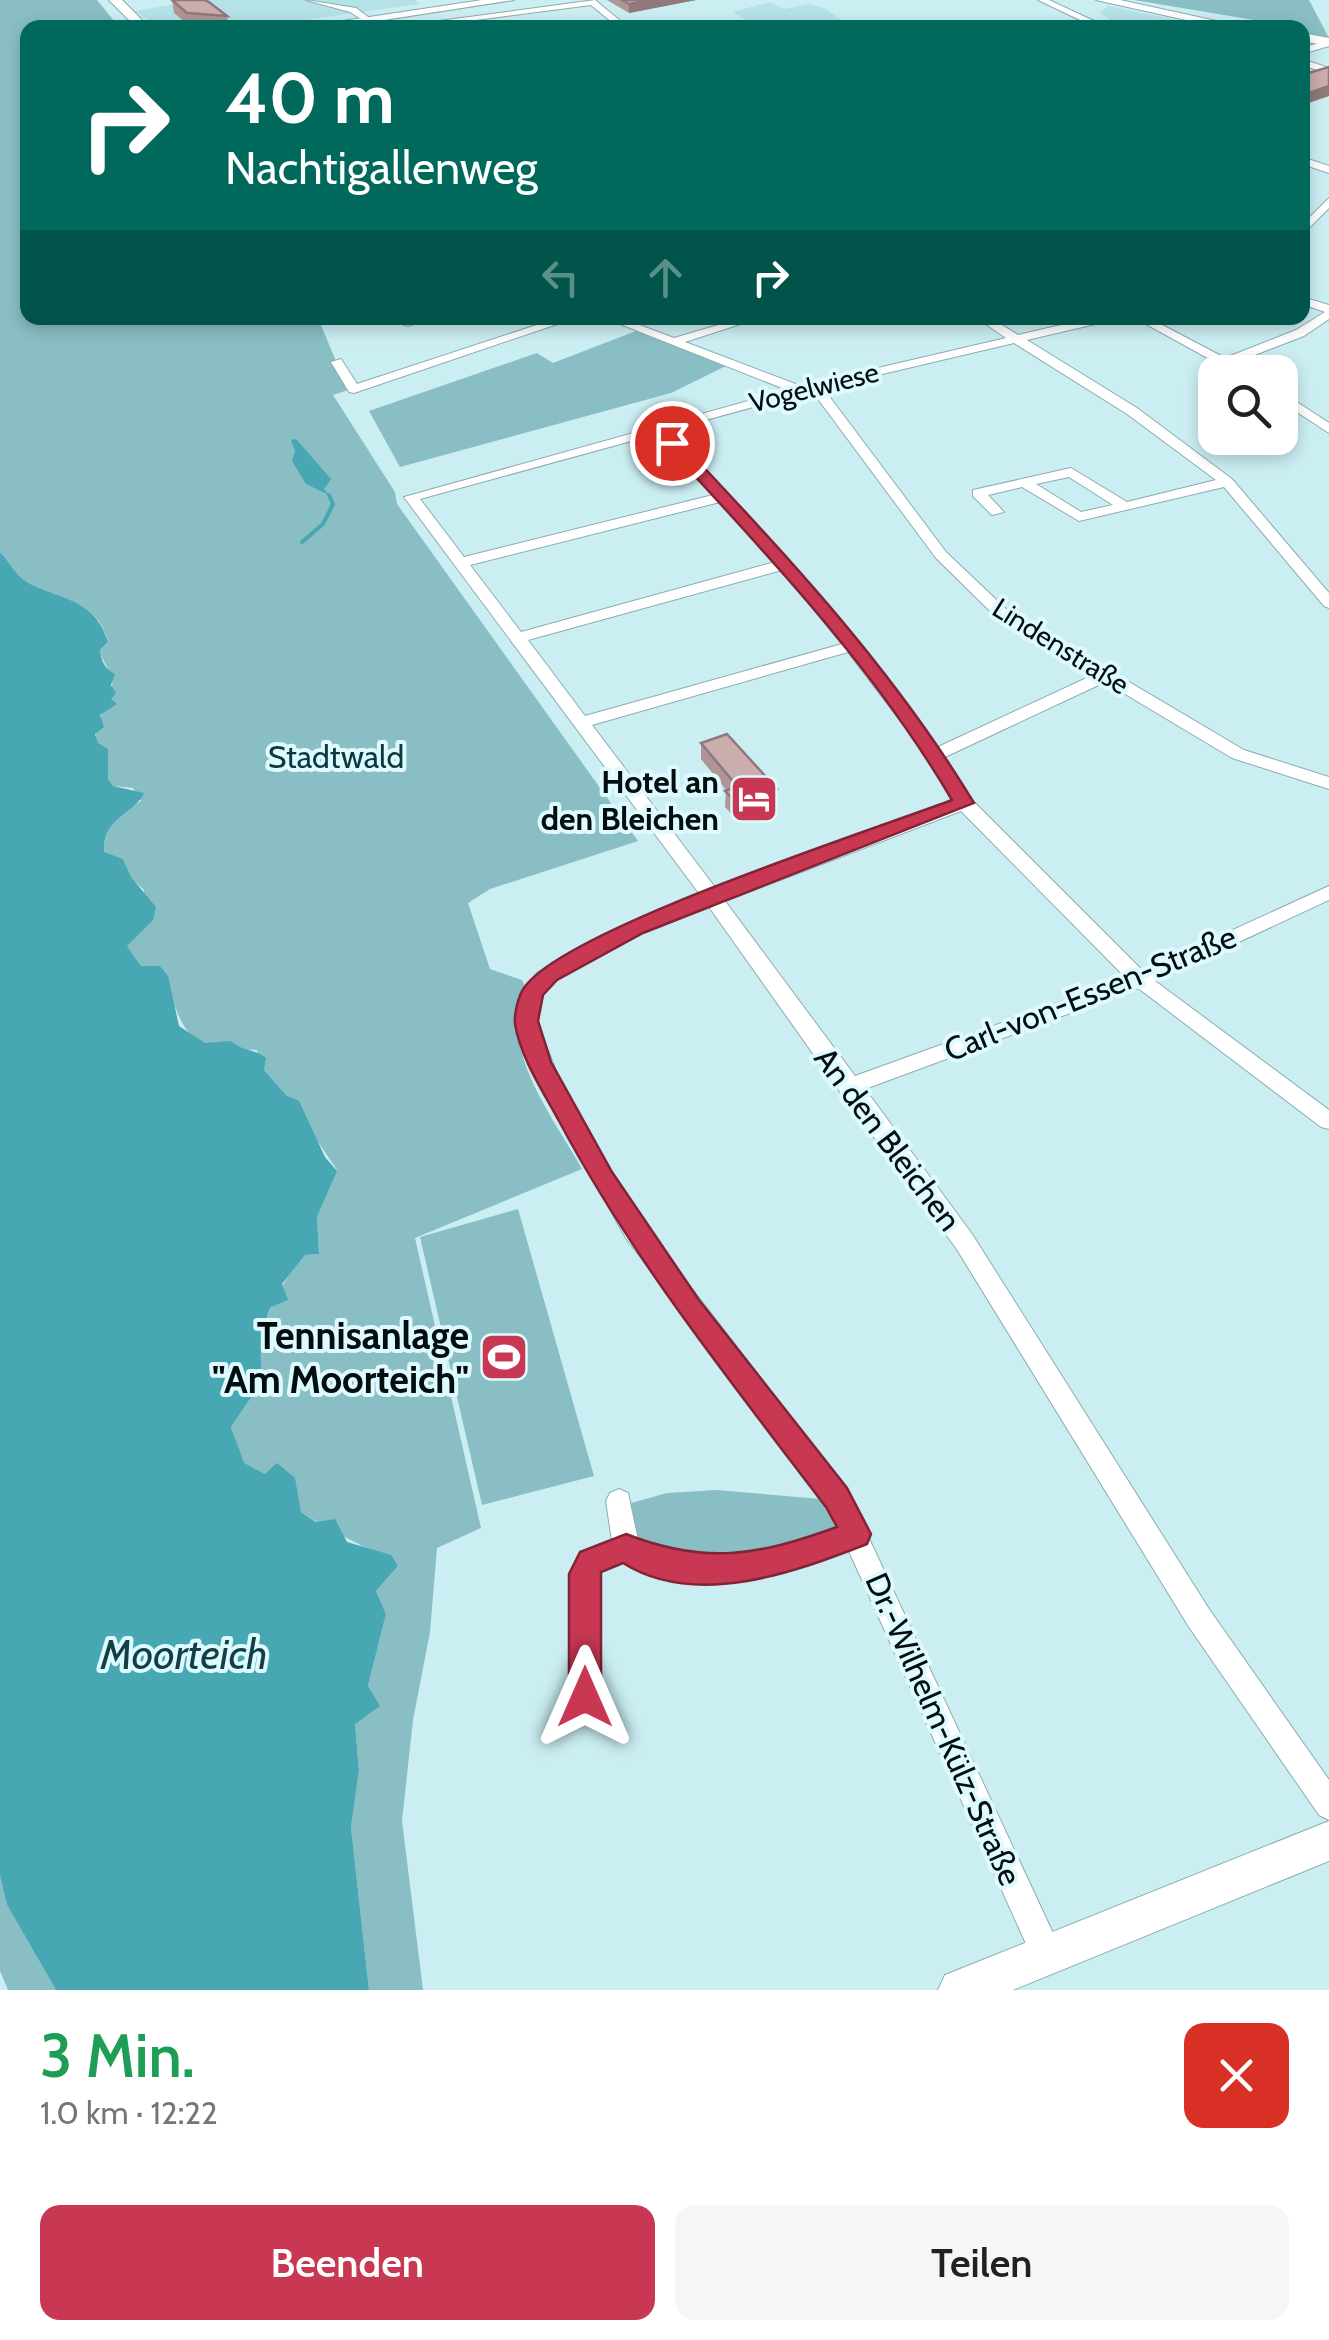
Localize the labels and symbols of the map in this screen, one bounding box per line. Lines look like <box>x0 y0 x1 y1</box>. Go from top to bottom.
street label: Vogelwiese <box>746 355 882 419</box>
pin <box>630 401 715 486</box>
street label: Lindenstraße <box>986 591 1136 701</box>
park label: Stadtwald <box>268 737 404 776</box>
place label: Hotel an den Bleichen <box>541 762 719 838</box>
hotel icon: Hotel an den Bleichen <box>728 773 780 825</box>
street label: Carl-von-Essen-Straße <box>938 917 1242 1069</box>
street label: An den Bleichen <box>806 1040 970 1238</box>
place label: Tennisanlage "Am Moorteich" <box>212 1312 469 1403</box>
sports icon: Tennisanlage "Am Moorteich" <box>478 1331 530 1383</box>
street label: Dr.-Wilhelm-Külz-Straße <box>857 1567 1031 1891</box>
water label: Moorteich <box>100 1628 267 1680</box>
position arrow <box>533 1645 637 1749</box>

